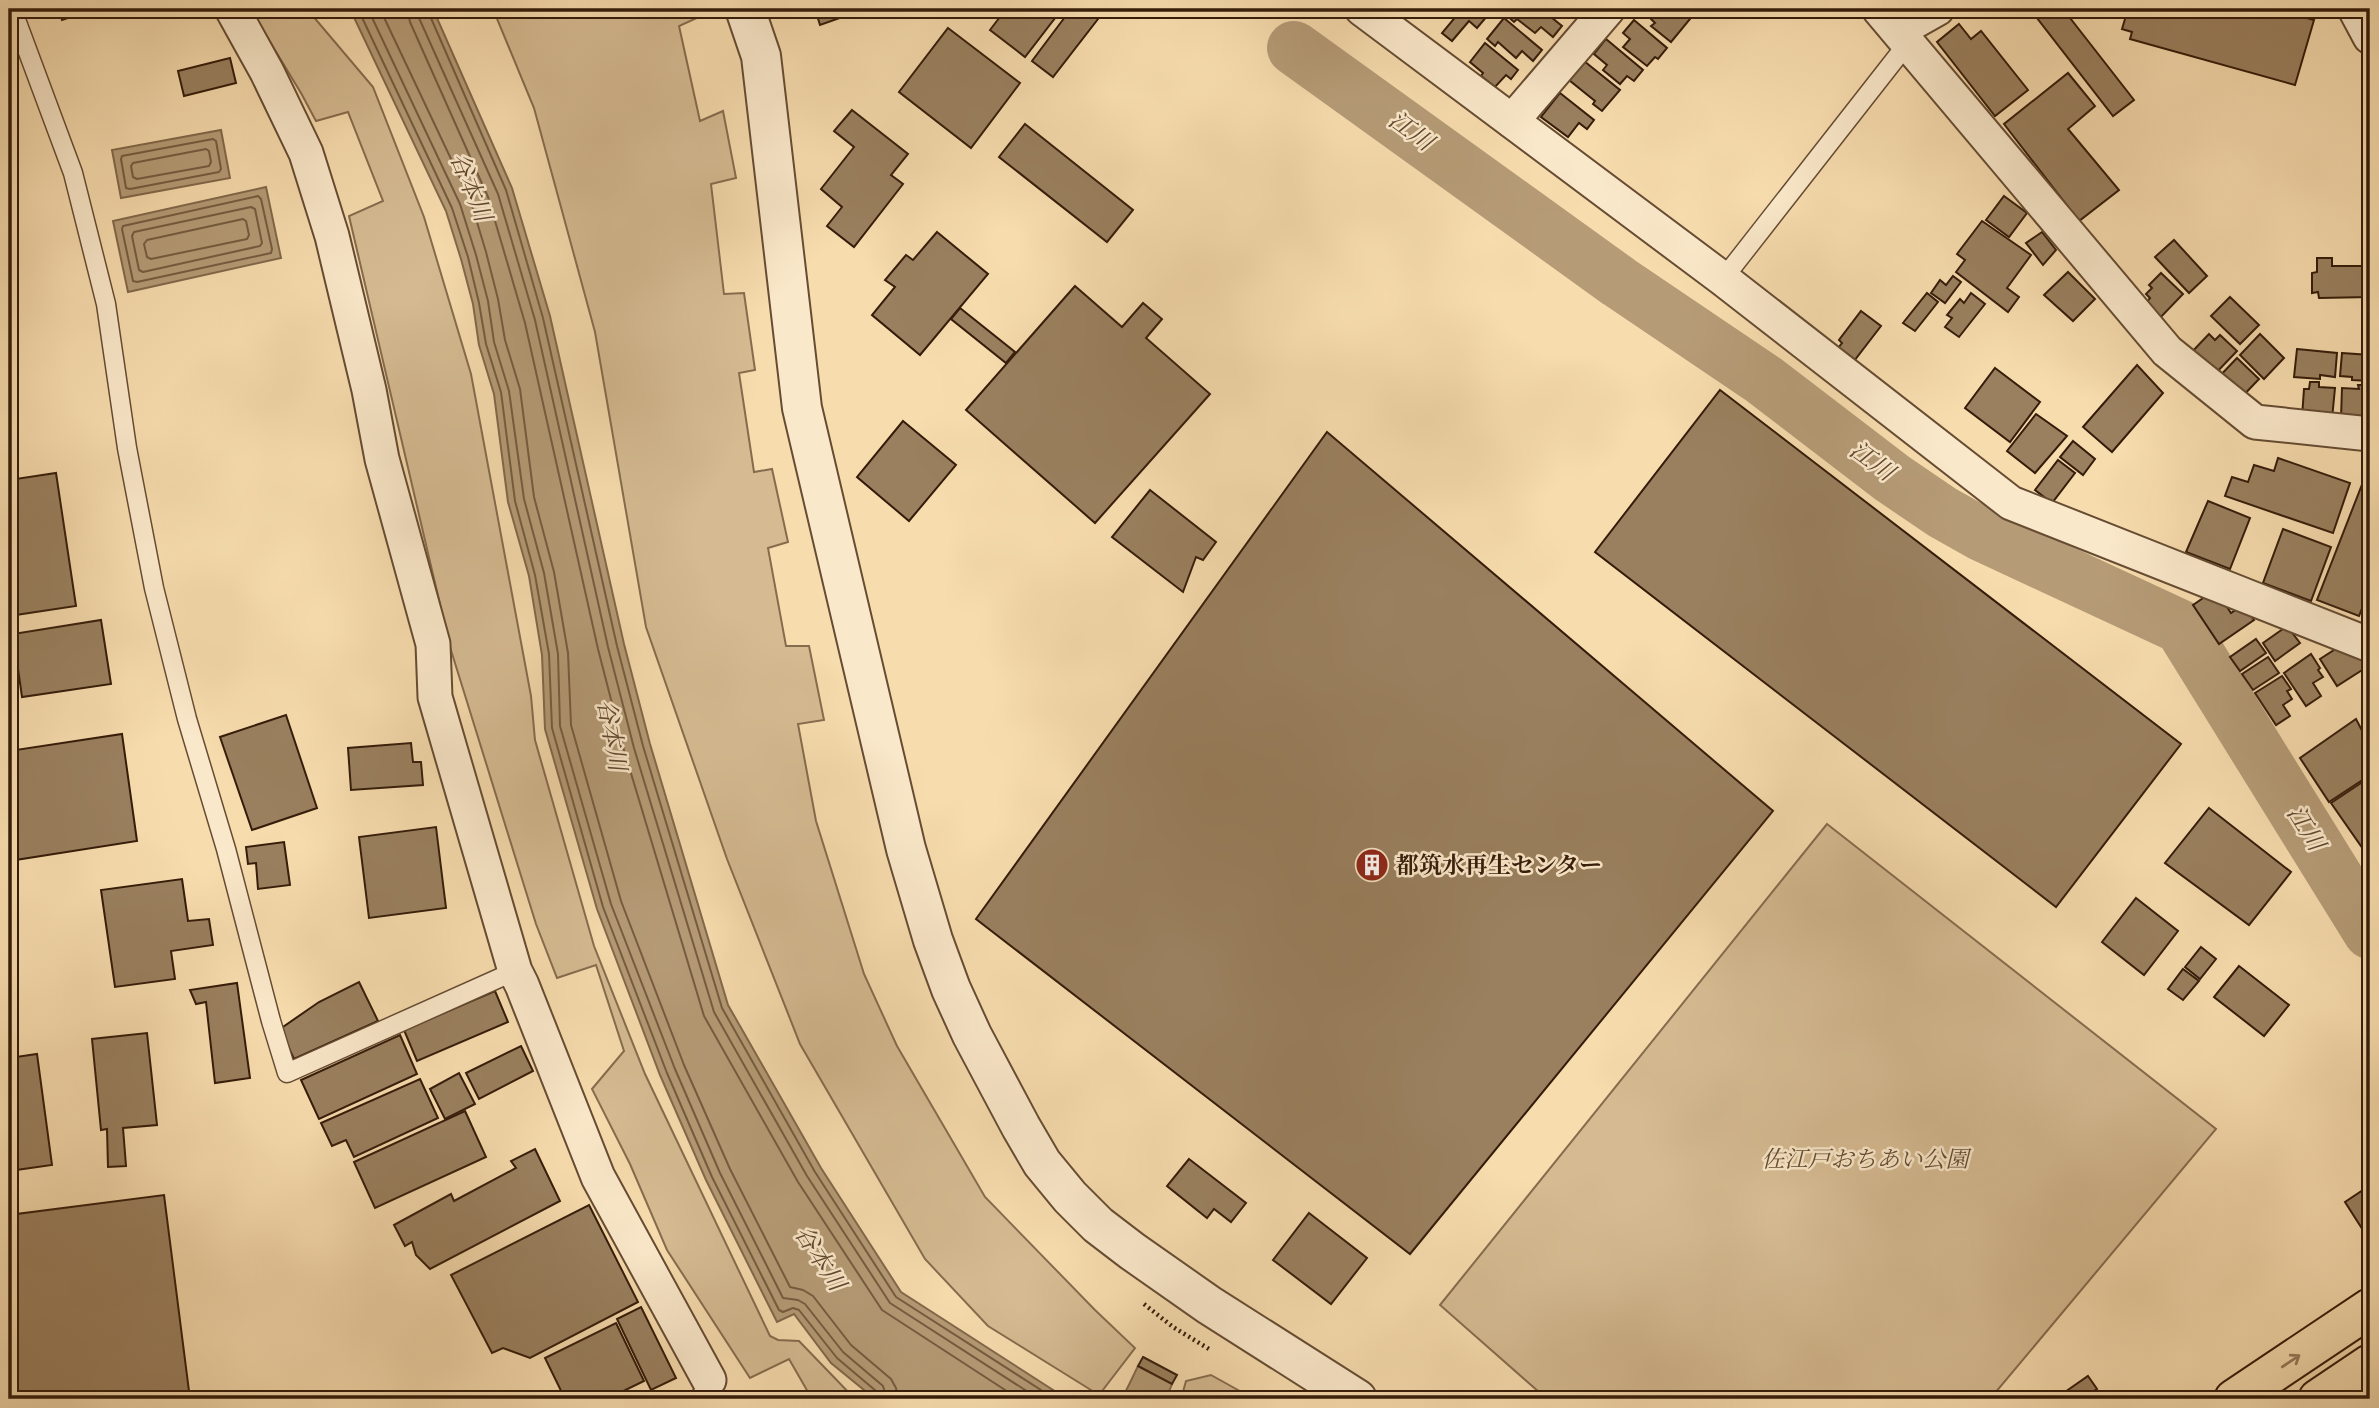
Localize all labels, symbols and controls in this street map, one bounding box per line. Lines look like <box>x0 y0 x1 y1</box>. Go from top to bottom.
water label: 江川 <box>1382 106 1441 160</box>
water label: 谷本川 <box>443 148 499 229</box>
water label: 江川 <box>1843 436 1902 490</box>
water label: 谷本川 <box>590 697 633 776</box>
water label: 江川 <box>2280 800 2332 859</box>
building icon: 都筑水再生センター <box>1353 846 1391 884</box>
place label: 都筑水再生センター <box>1396 852 1602 880</box>
park label: 佐江戸おちあい公園 <box>1762 1146 1973 1174</box>
water label: 谷本川 <box>787 1220 853 1299</box>
one-way arrow <box>2281 1354 2300 1368</box>

